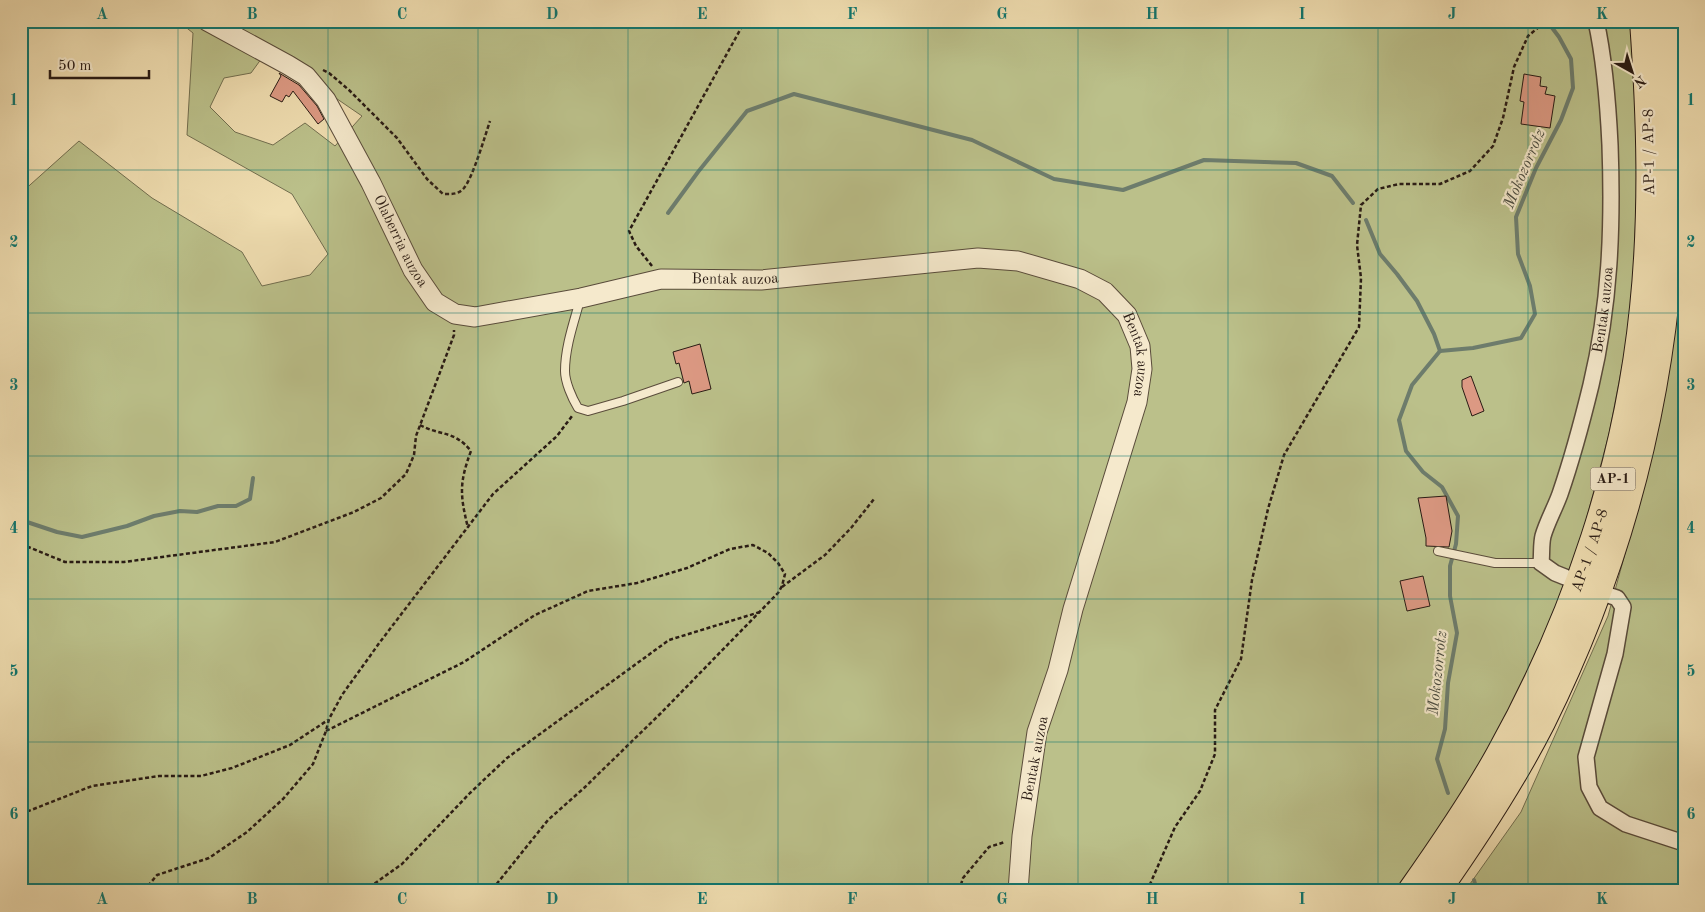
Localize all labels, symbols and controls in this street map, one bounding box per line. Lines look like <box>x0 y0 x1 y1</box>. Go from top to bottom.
text: A <box>96 7 108 23</box>
text: B <box>246 7 258 23</box>
text: C <box>397 7 407 23</box>
text: D <box>546 7 558 23</box>
text: E <box>696 7 708 23</box>
text: F <box>847 7 858 23</box>
text: G <box>996 7 1008 23</box>
text: H <box>1145 7 1159 23</box>
text: I <box>1298 7 1306 23</box>
text: J <box>1448 7 1457 23</box>
text: K <box>1596 7 1608 23</box>
scale bar <box>50 48 149 80</box>
north arrow <box>1608 48 1658 98</box>
text: 50 m <box>58 59 92 74</box>
text: N <box>1631 73 1648 90</box>
text: 1 <box>9 93 19 109</box>
text: 1 <box>1686 93 1696 109</box>
street label: AP-1 / AP-8 <box>1642 108 1658 196</box>
water label: Mokozorrotz <box>1501 127 1549 212</box>
street label: Olaberria auzoa <box>370 193 430 291</box>
text: 2 <box>9 235 19 251</box>
text: 2 <box>1686 235 1696 251</box>
street label: Bentak auzoa <box>1590 266 1616 354</box>
street label: Bentak auzoa <box>692 271 780 288</box>
street label: Bentak auzoa <box>1119 310 1150 399</box>
text: 3 <box>9 378 19 394</box>
text: 3 <box>1686 378 1696 394</box>
road number: AP-1 <box>1590 468 1636 490</box>
street label: AP-1 / AP-8 <box>1569 507 1611 594</box>
text: 4 <box>9 521 19 537</box>
text: 4 <box>1686 521 1696 537</box>
water label: Mokozorrotz <box>1426 630 1450 717</box>
text: 5 <box>9 664 19 680</box>
text: 5 <box>1686 664 1696 680</box>
street label: Bentak auzoa <box>1020 714 1052 803</box>
text: 6 <box>9 807 19 823</box>
text: 6 <box>1686 807 1696 823</box>
text: A <box>96 892 108 908</box>
text: B <box>246 892 258 908</box>
text: C <box>397 892 407 908</box>
text: D <box>546 892 558 908</box>
text: E <box>696 892 708 908</box>
text: F <box>847 892 858 908</box>
text: G <box>996 892 1008 908</box>
text: H <box>1145 892 1159 908</box>
text: I <box>1298 892 1306 908</box>
text: J <box>1448 892 1457 908</box>
text: K <box>1596 892 1608 908</box>

